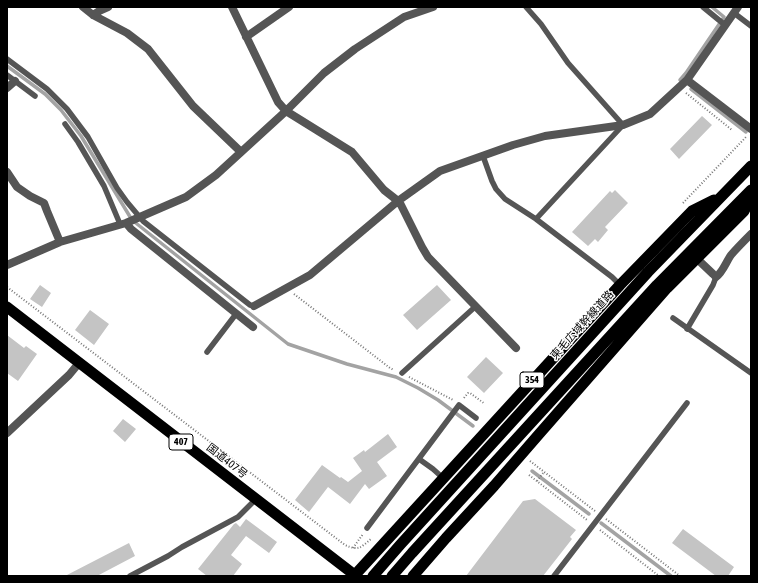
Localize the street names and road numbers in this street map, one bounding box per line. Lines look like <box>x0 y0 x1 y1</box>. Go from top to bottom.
street label: 東毛広域幹線道路 <box>548 288 616 362</box>
road number: 354 <box>520 372 544 388</box>
road number: 407 <box>169 434 193 450</box>
street label: 国道407号 <box>204 441 250 481</box>

